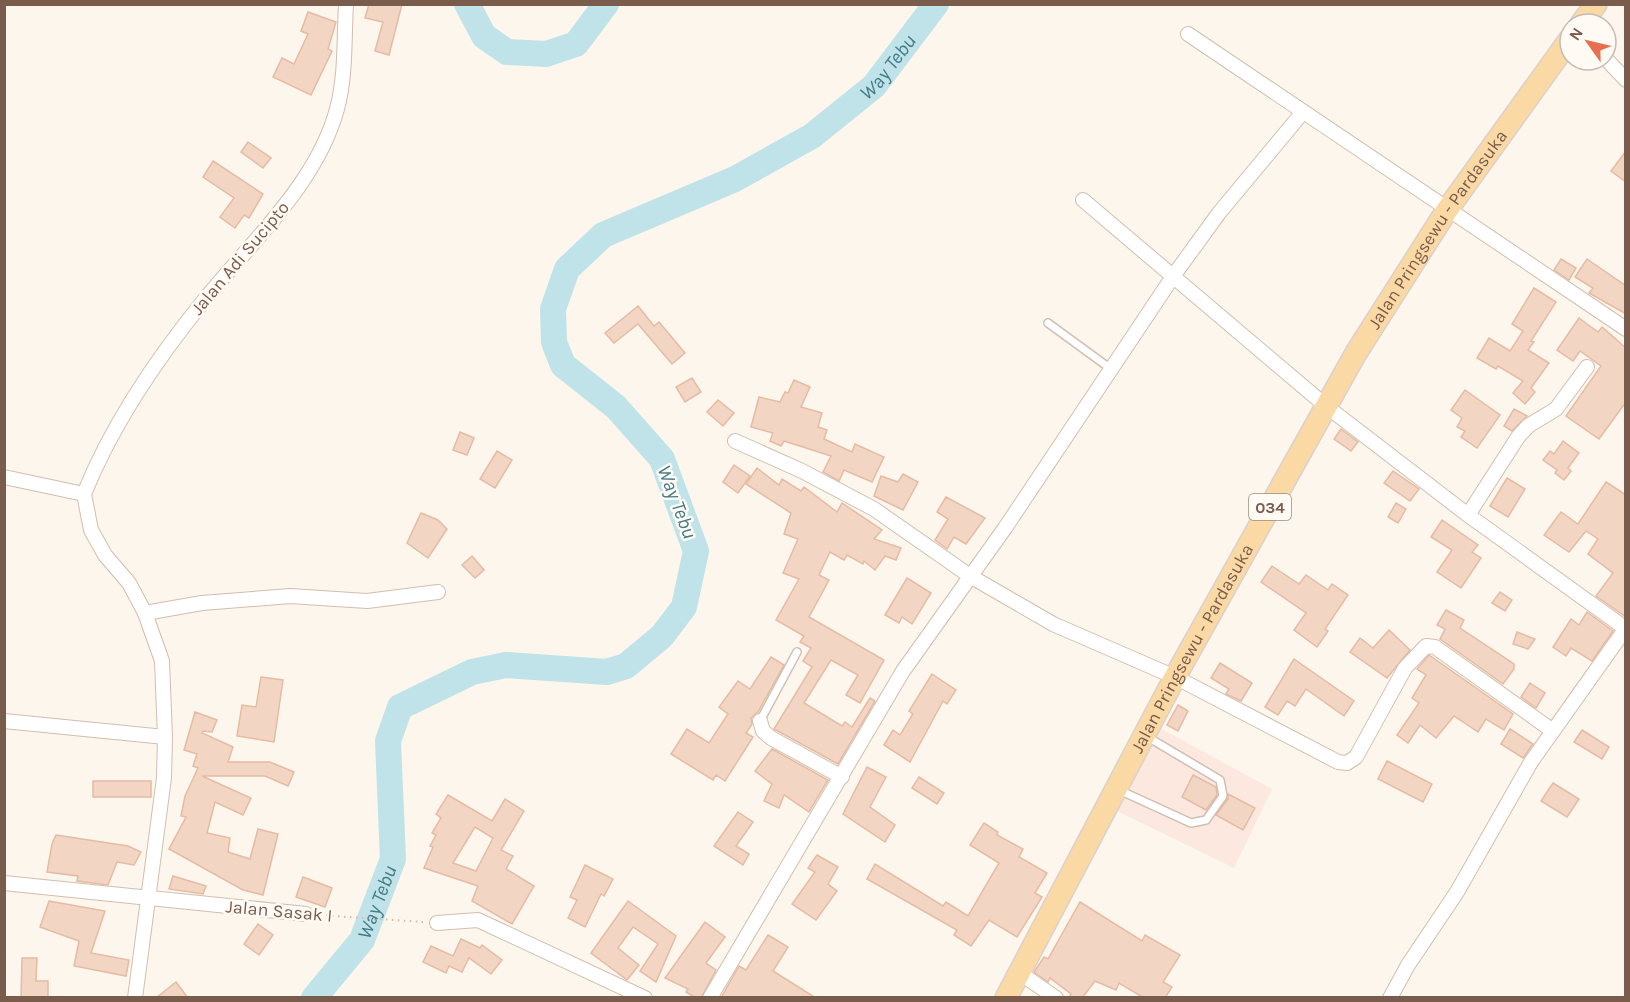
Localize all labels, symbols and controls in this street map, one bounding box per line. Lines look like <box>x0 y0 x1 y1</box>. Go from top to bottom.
north arrow <box>1558 12 1618 72</box>
text: N <box>1565 24 1587 44</box>
water label: Way Tebu <box>855 30 920 104</box>
street label: Jalan Pringsewu - Pardasuka <box>1363 125 1512 333</box>
street label: Jalan Adi Sucipto <box>186 197 294 319</box>
water label: Way Tebu <box>652 462 702 542</box>
road number: 034 <box>1249 494 1291 520</box>
street label: Jalan Pringsewu - Pardasuka <box>1126 540 1258 757</box>
water label: Way Tebu <box>352 862 401 942</box>
street label: Jalan Sasak I <box>225 895 333 927</box>

